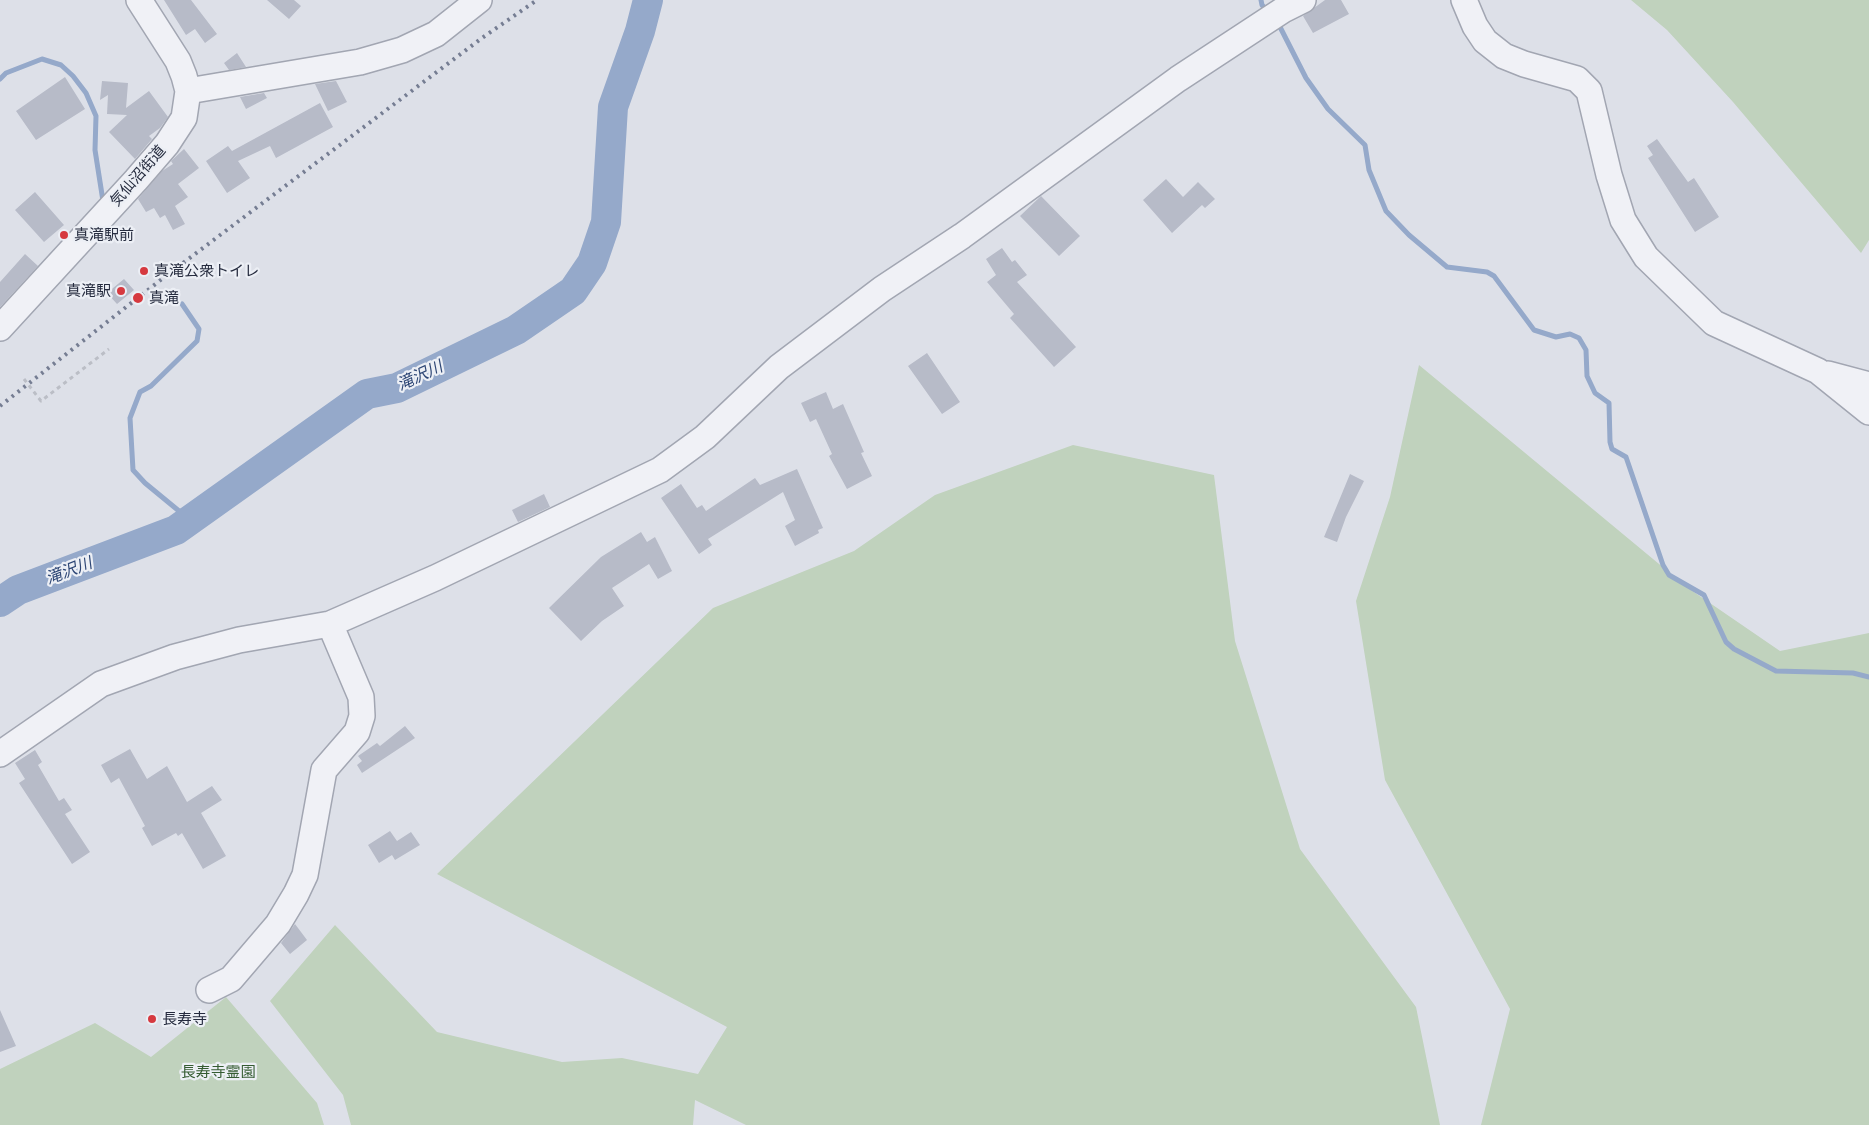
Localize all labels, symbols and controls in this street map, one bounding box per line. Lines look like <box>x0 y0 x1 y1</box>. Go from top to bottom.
street label: 気仙沼街道 <box>107 142 169 210</box>
place label: 真滝駅前 <box>74 226 134 244</box>
marker: 真滝駅前 <box>58 229 70 241</box>
place label: 真滝公衆トイレ <box>154 262 259 280</box>
marker: 真滝公衆トイレ <box>138 265 150 277</box>
place label: 真滝駅 <box>66 282 111 300</box>
marker: 真滝駅 <box>115 285 127 297</box>
place label: 真滝 <box>149 289 179 307</box>
marker: 真滝 <box>131 291 145 305</box>
water label: 滝沢川 <box>394 357 446 395</box>
water label: 滝沢川 <box>43 553 95 589</box>
place label: 長寿寺 <box>162 1010 207 1028</box>
marker: 長寿寺 <box>146 1013 158 1025</box>
park label: 長寿寺霊園 <box>181 1063 255 1081</box>

